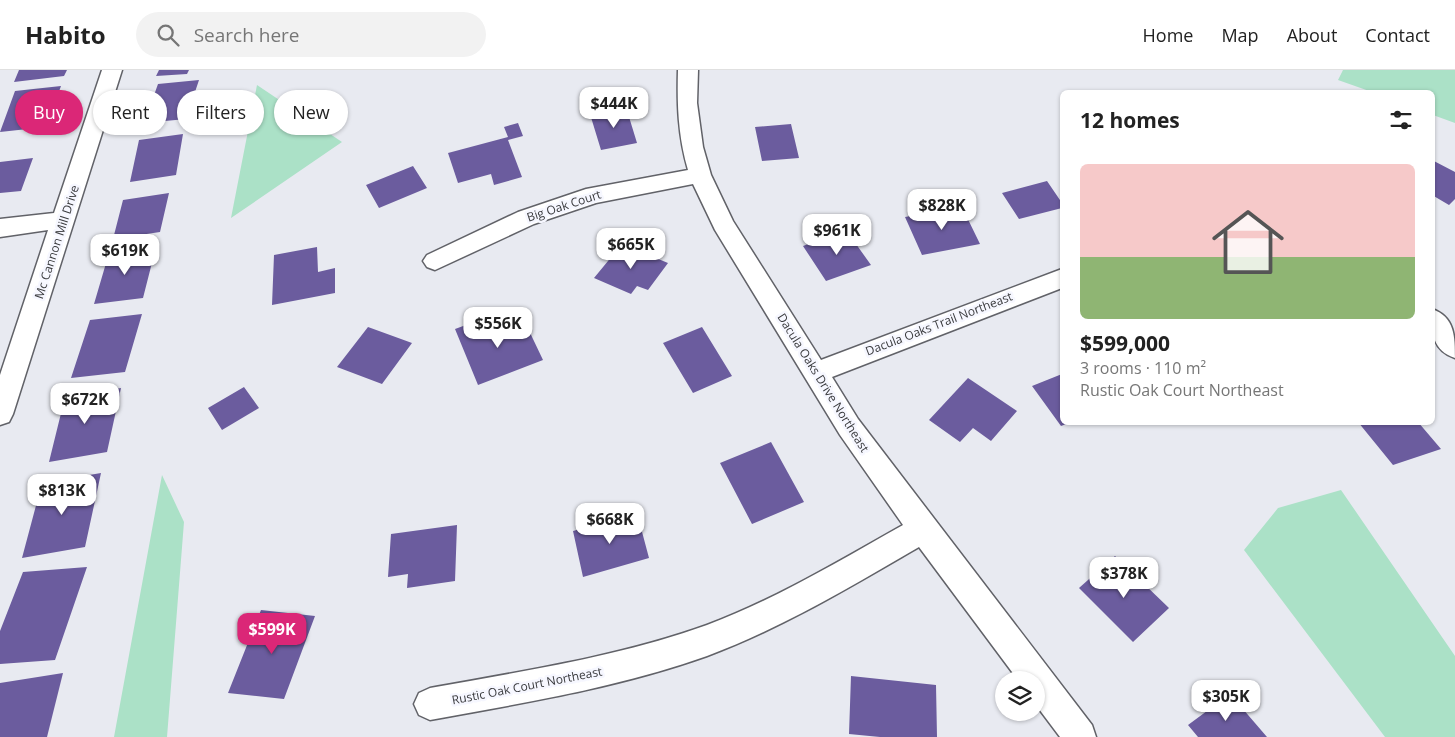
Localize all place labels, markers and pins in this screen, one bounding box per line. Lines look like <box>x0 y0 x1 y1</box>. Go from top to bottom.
pin: $444K <box>579 87 649 129</box>
pin: $828K <box>907 189 977 231</box>
pin: $961K <box>802 214 872 256</box>
pin: $665K <box>596 228 666 270</box>
pin: $619K <box>90 234 160 276</box>
pin: $556K <box>463 306 533 349</box>
pin: $672K <box>50 382 120 425</box>
pin: $813K <box>27 474 97 516</box>
pin: $668K <box>575 502 645 545</box>
pin: $378K <box>1089 556 1159 599</box>
pin: $599K <box>237 612 307 655</box>
pin: $305K <box>1191 680 1261 722</box>

